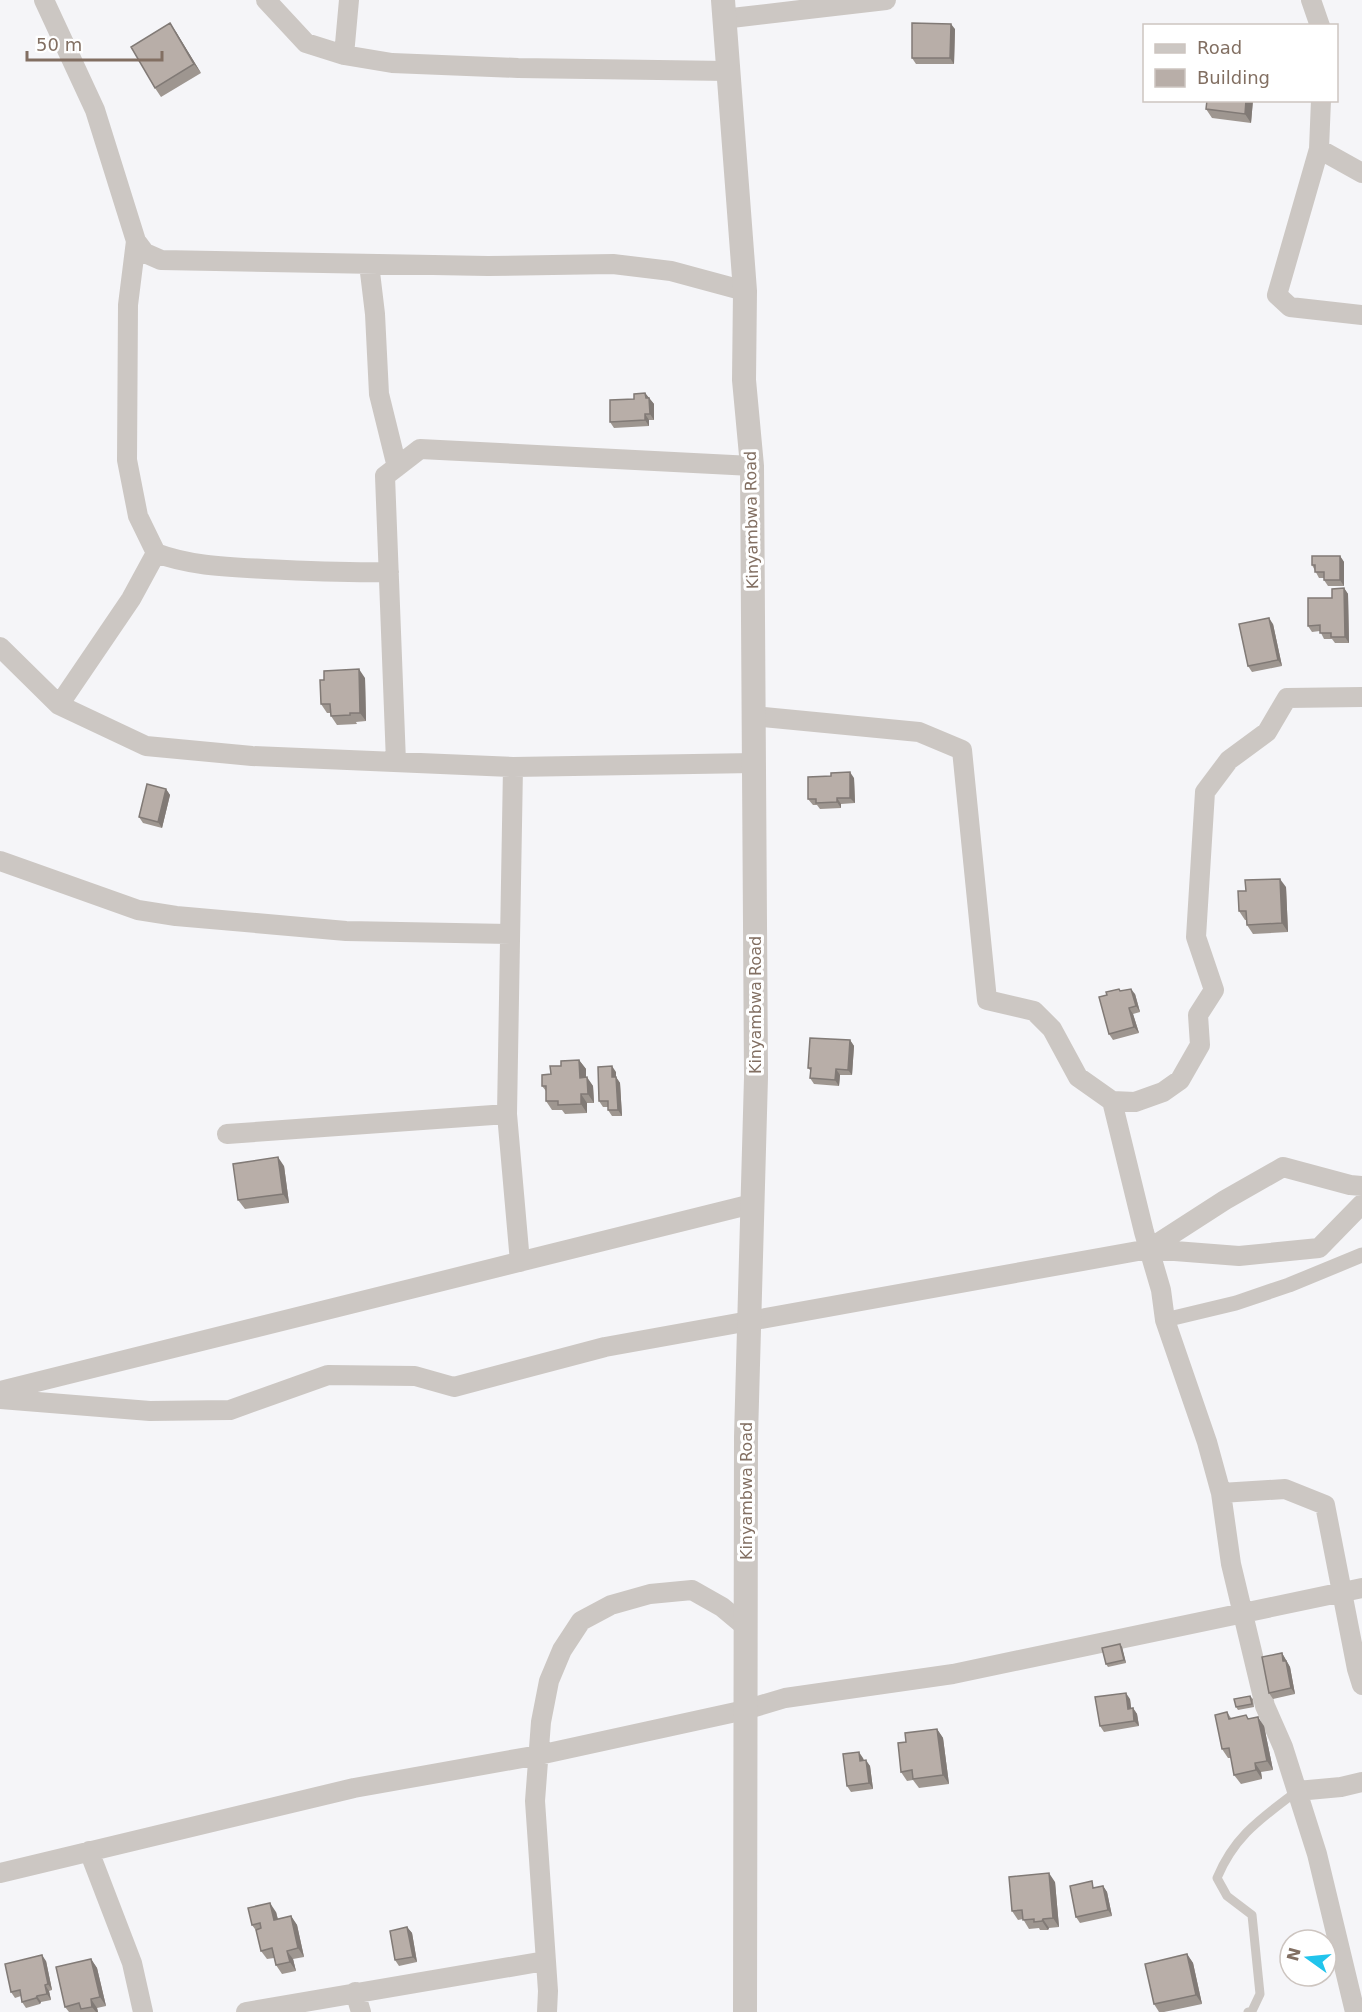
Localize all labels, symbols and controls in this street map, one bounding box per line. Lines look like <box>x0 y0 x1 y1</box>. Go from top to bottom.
scale bar <box>27 24 162 62</box>
legend <box>1143 24 1338 102</box>
text: 50 m <box>36 34 82 55</box>
text: Road <box>1197 37 1242 58</box>
text: Building <box>1197 67 1270 88</box>
street label: Kinyambwa Road <box>741 451 762 589</box>
street label: Kinyambwa Road <box>746 936 765 1074</box>
street label: Kinyambwa Road <box>737 1422 756 1560</box>
north arrow <box>1278 1928 1338 1988</box>
text: N <box>1283 1945 1305 1963</box>

